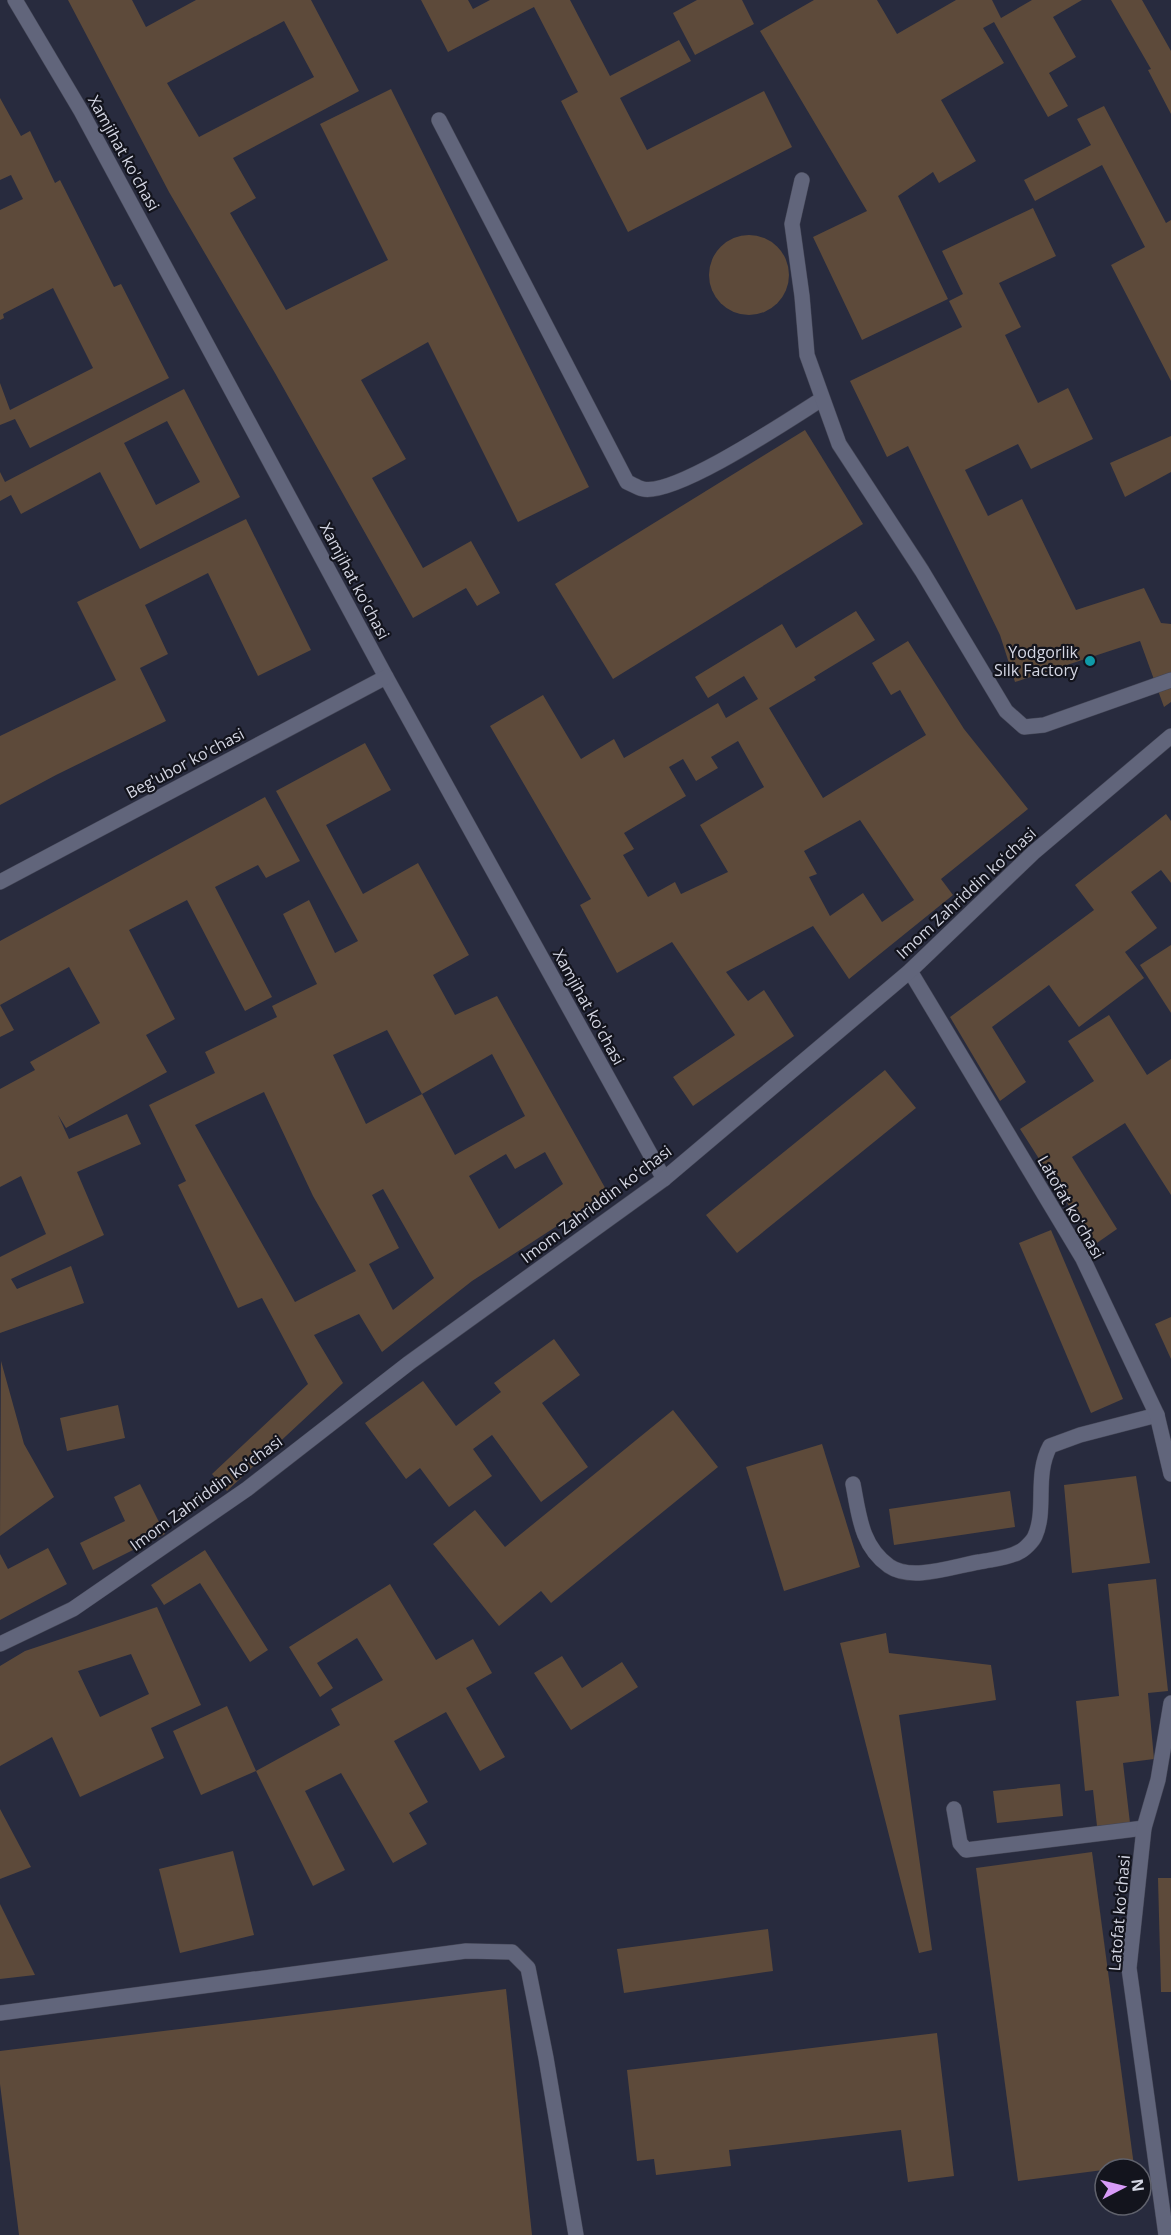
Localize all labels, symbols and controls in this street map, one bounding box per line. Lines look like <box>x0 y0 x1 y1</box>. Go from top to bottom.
street label: Xamjihat ko'chasi <box>83 91 165 215</box>
street label: Xamjihat ko'chasi <box>315 519 395 643</box>
place label: Yodgorlik Silk Factory <box>994 641 1079 681</box>
marker: Yodgorlik Silk Factory <box>1083 654 1097 668</box>
street label: Beg'ubor ko'chasi <box>122 723 248 803</box>
street label: Imom Zahriddin koʻchasi <box>891 822 1041 964</box>
street label: Xamjihat ko'chasi <box>548 945 630 1069</box>
street label: Imom Zahriddin koʻchasi <box>516 1140 676 1268</box>
street label: Latofat koʻchasi <box>1032 1151 1110 1263</box>
street label: Imom Zahriddin koʻchasi <box>125 1430 287 1556</box>
street label: Latofat koʻchasi <box>1103 1854 1135 1972</box>
north arrow <box>1093 2157 1153 2217</box>
text: N <box>1126 2177 1150 2193</box>

